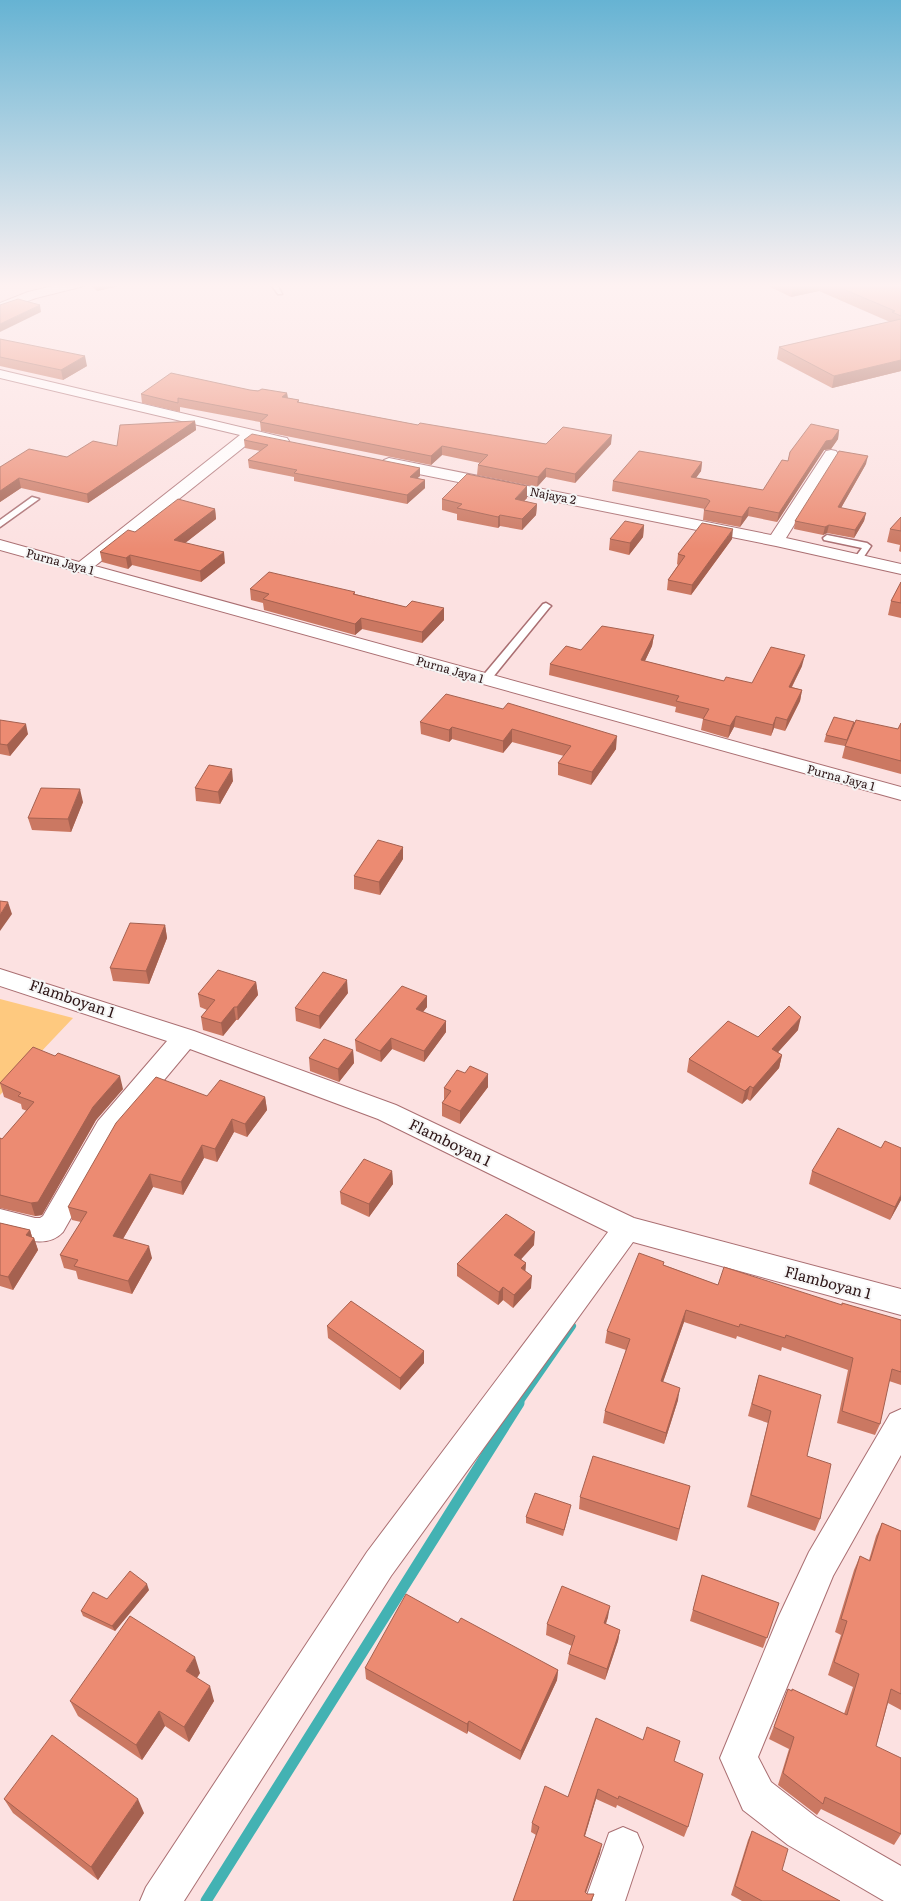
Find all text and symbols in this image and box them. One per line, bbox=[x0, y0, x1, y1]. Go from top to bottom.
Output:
street label: Najaya 2 bbox=[529, 482, 578, 508]
street label: Purna Jaya 1 bbox=[24, 543, 96, 579]
street label: Purna Jaya 1 bbox=[414, 651, 486, 687]
street label: Purna Jaya 1 bbox=[805, 759, 877, 795]
street label: Flamboyan 1 bbox=[27, 972, 118, 1023]
street label: Flamboyan 1 bbox=[406, 1112, 496, 1172]
street label: Flamboyan 1 bbox=[782, 1259, 874, 1304]

